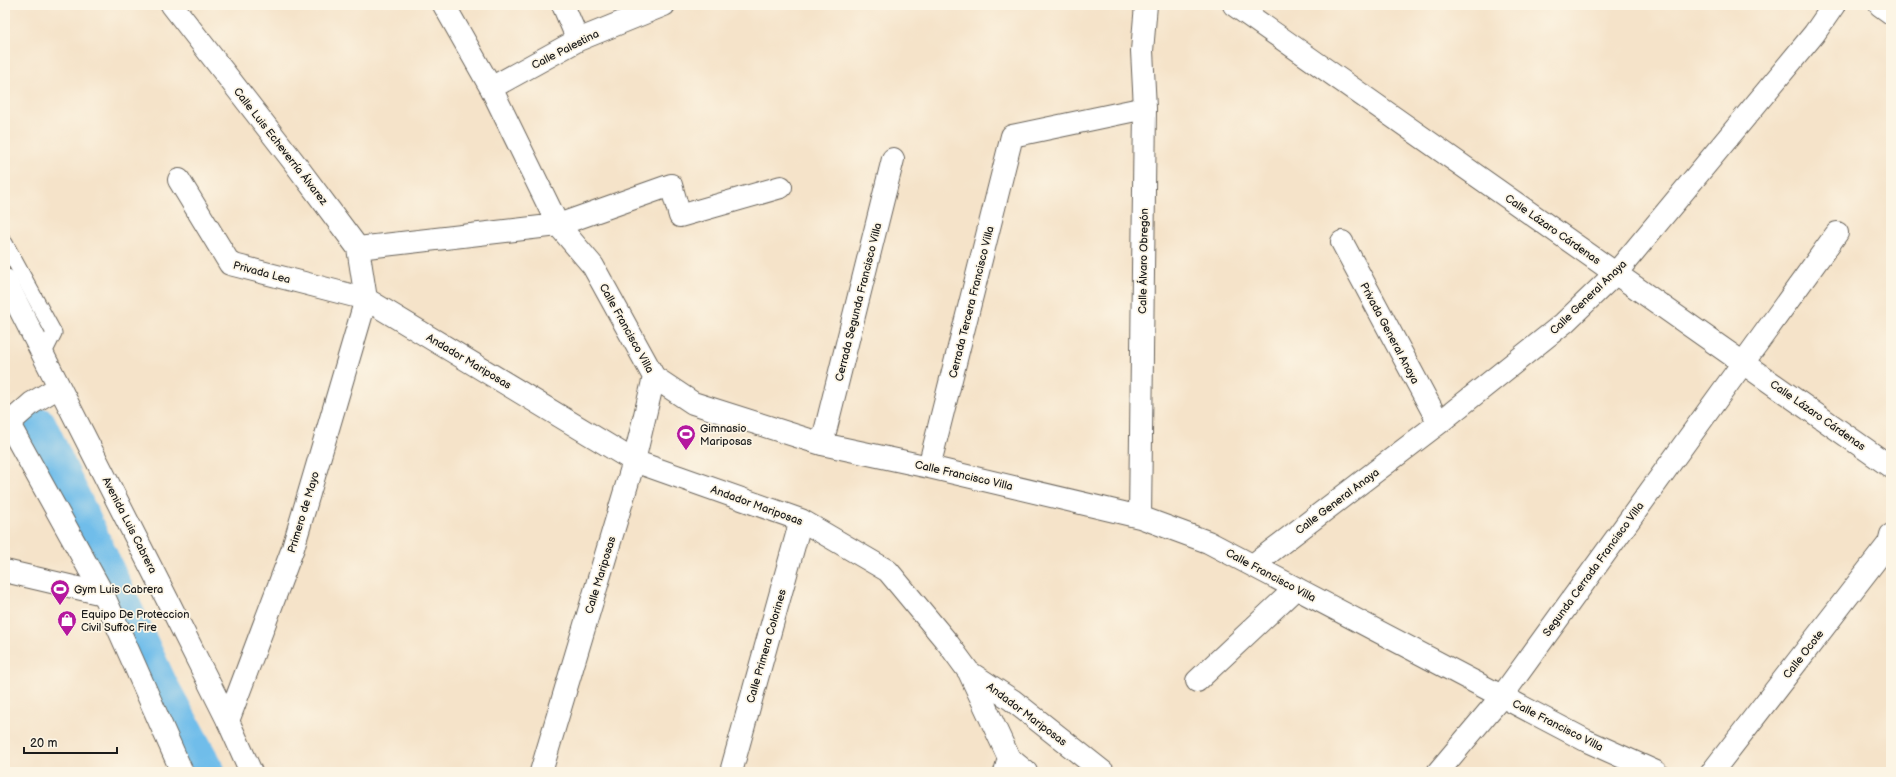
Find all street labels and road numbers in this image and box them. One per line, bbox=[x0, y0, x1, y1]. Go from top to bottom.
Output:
street label: Calle Palestina bbox=[529, 27, 601, 72]
street label: Calle Luis Echeverría Álvarez bbox=[231, 85, 332, 208]
street label: Calle Lázaro Cárdenas bbox=[1503, 192, 1603, 268]
street label: Calle Álvaro Obregón bbox=[1135, 208, 1151, 314]
street label: Cerrada Segunda Francisco Villa bbox=[832, 222, 884, 383]
street label: Cerrada Tercera Francisco Villa bbox=[946, 225, 997, 380]
street label: Calle General Anaya bbox=[1547, 257, 1629, 337]
street label: Privada Lea bbox=[232, 259, 292, 286]
street label: Privada General Anaya bbox=[1357, 280, 1422, 386]
street label: Calle Francisco Villa bbox=[597, 281, 657, 375]
street label: Andador Mariposas bbox=[424, 331, 514, 392]
street label: Calle Lázaro Cárdenas bbox=[1768, 378, 1868, 454]
street label: Calle Francisco Villa bbox=[914, 458, 1014, 493]
street label: Calle General Anaya bbox=[1293, 466, 1382, 537]
street label: Primero de Mayo bbox=[285, 470, 322, 554]
street label: Avenida Luis Cabrera bbox=[100, 475, 159, 576]
street label: Andador Mariposas bbox=[709, 483, 805, 528]
street label: Segunda Cerrada Francisco Villa bbox=[1540, 500, 1647, 639]
street label: Calle Mariposas bbox=[583, 534, 619, 615]
street label: Calle Francisco Villa bbox=[1223, 546, 1318, 605]
street label: Calle Primera Colorines bbox=[744, 587, 789, 705]
street label: Calle Ocote bbox=[1780, 627, 1827, 681]
street label: Andador Mariposas bbox=[984, 680, 1070, 749]
street label: Calle Francisco Villa bbox=[1510, 697, 1605, 754]

